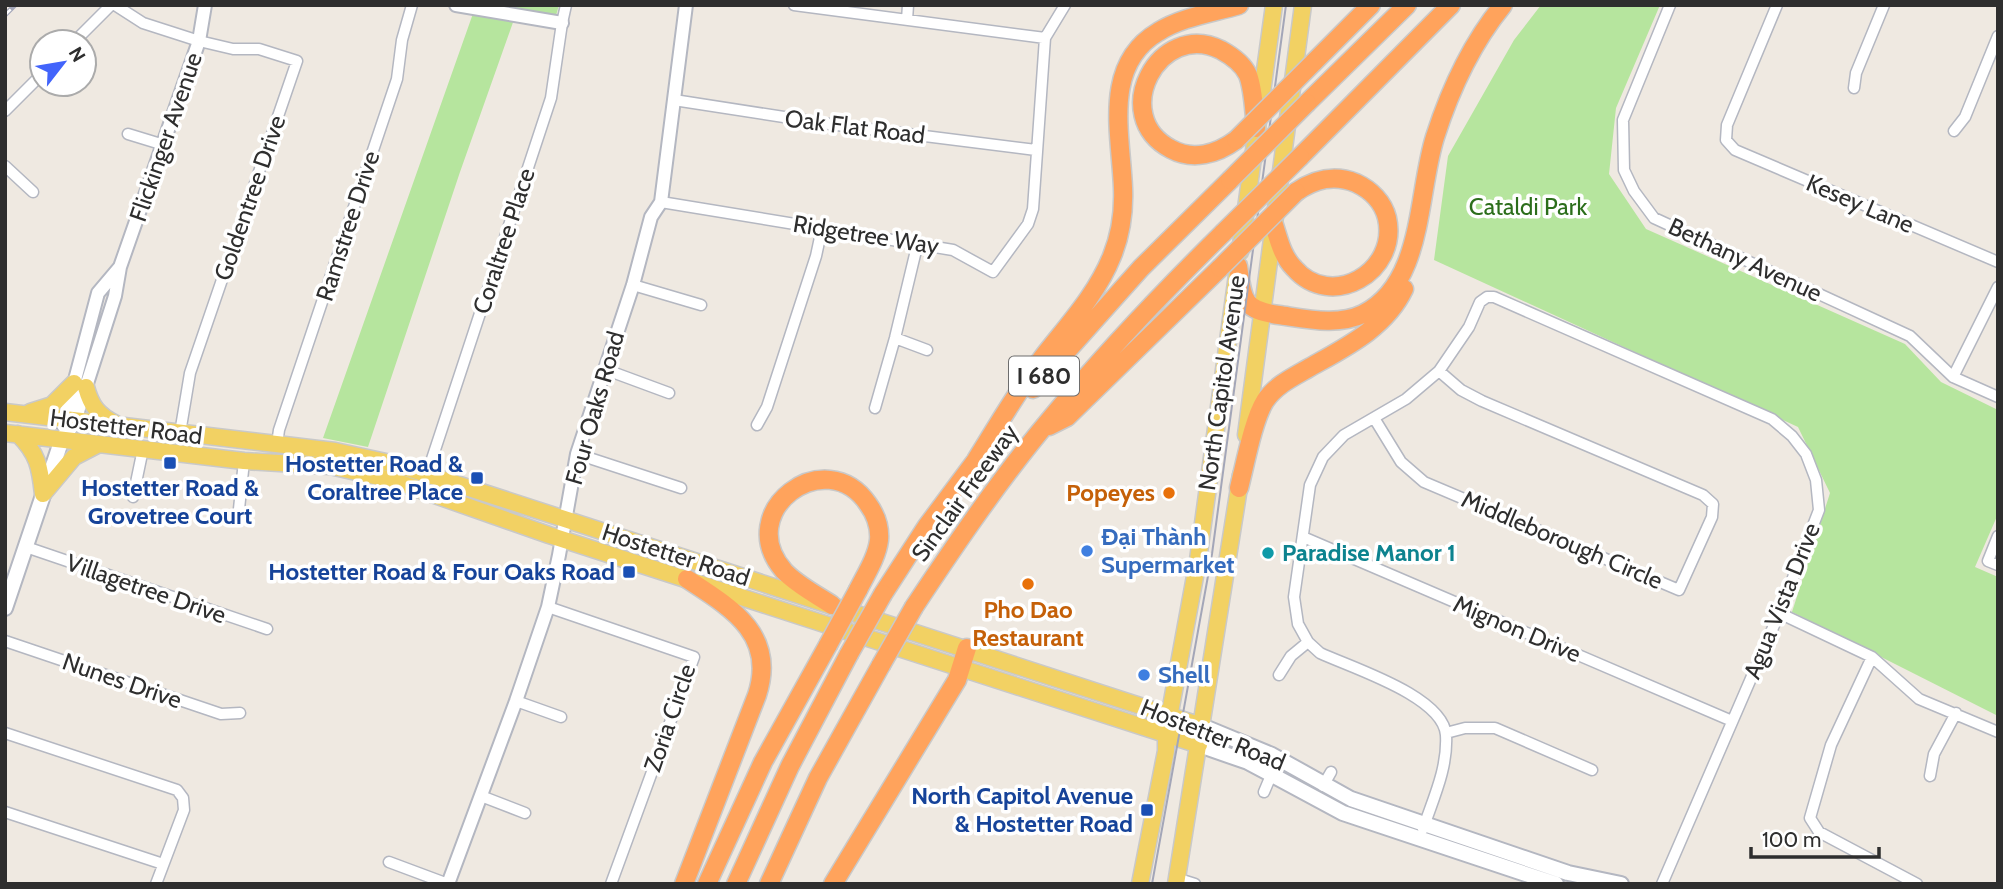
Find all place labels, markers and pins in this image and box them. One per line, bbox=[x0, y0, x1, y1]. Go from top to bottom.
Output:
place label: Hostetter Road & Coraltree Place bbox=[285, 449, 463, 506]
marker: Hostetter Road & Grovetree Court bbox=[162, 455, 178, 471]
marker: Hostetter Road & Coraltree Place bbox=[469, 470, 485, 486]
place label: Hostetter Road & Grovetree Court bbox=[81, 473, 259, 530]
place label: Popeyes bbox=[1066, 478, 1155, 507]
marker: Popeyes bbox=[1161, 485, 1177, 501]
place label: Đại Thành Supermarket bbox=[1101, 522, 1235, 579]
place label: Paradise Manor 1 bbox=[1282, 538, 1456, 567]
marker: Đại Thành Supermarket bbox=[1079, 543, 1095, 559]
marker: Paradise Manor 1 bbox=[1260, 545, 1276, 561]
place label: Hostetter Road & Four Oaks Road bbox=[268, 557, 615, 586]
marker: Hostetter Road & Four Oaks Road bbox=[621, 564, 637, 580]
marker: Pho Dao Restaurant bbox=[1020, 576, 1036, 592]
place label: Pho Dao Restaurant bbox=[972, 595, 1084, 652]
place label: Shell bbox=[1158, 660, 1210, 689]
marker: Shell bbox=[1136, 667, 1152, 683]
place label: North Capitol Avenue & Hostetter Road bbox=[911, 781, 1133, 838]
marker: North Capitol Avenue & Hostetter Road bbox=[1139, 802, 1155, 818]

